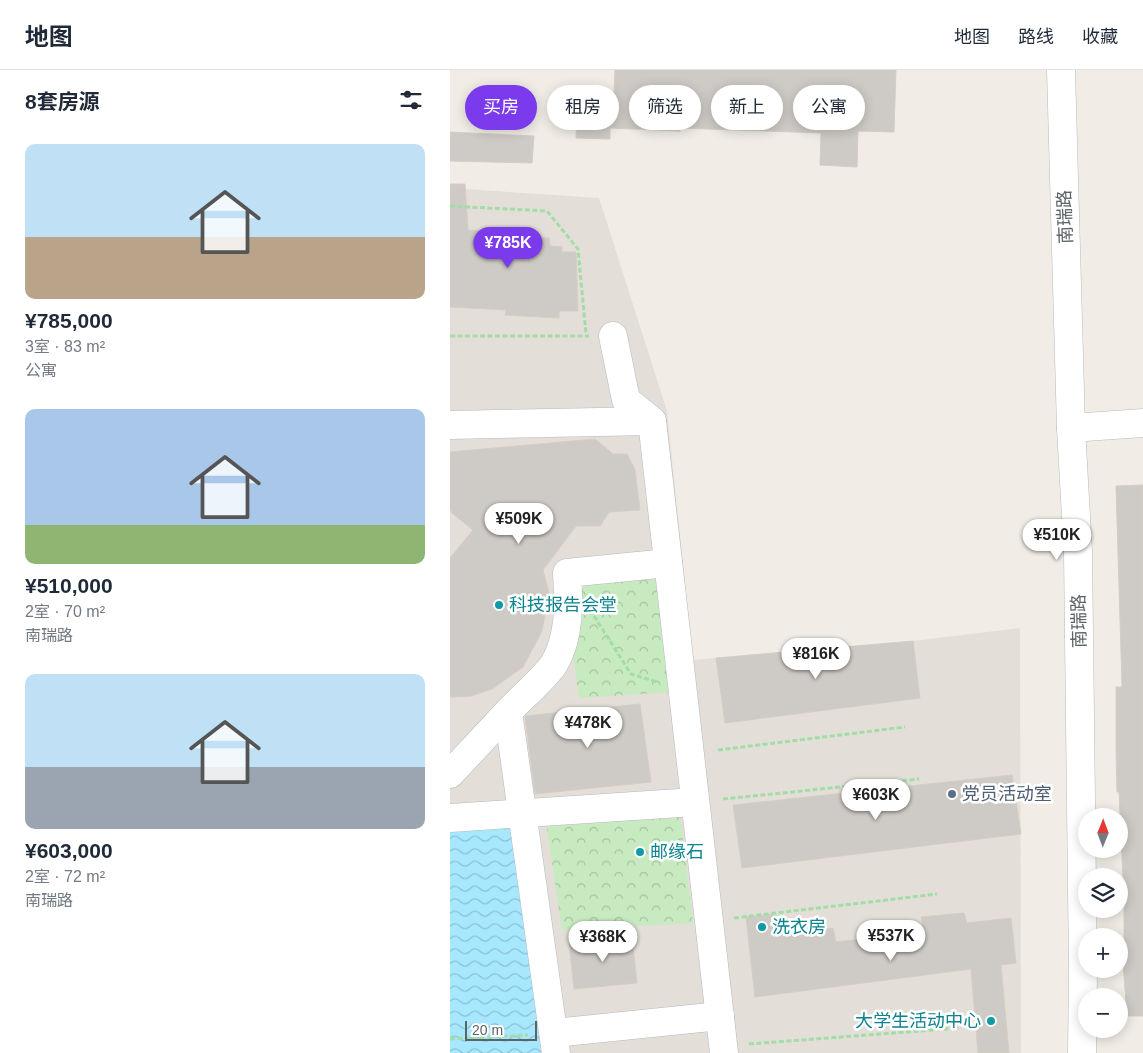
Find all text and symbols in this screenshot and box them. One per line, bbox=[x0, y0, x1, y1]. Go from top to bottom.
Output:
text: 地图 bbox=[25, 23, 73, 50]
text: 地图 bbox=[954, 27, 990, 47]
text: 路线 bbox=[1018, 27, 1054, 47]
text: 收藏 bbox=[1082, 27, 1118, 47]
chip: 买房 bbox=[465, 85, 537, 130]
chip: 租房 bbox=[547, 85, 619, 130]
chip: 筛选 bbox=[629, 85, 701, 130]
chip: 新上 bbox=[711, 85, 783, 130]
chip: 公寓 bbox=[793, 85, 865, 130]
icon: filters bbox=[397, 86, 425, 114]
text: 8套房源 bbox=[25, 90, 100, 113]
icon: home bbox=[180, 177, 270, 267]
street label: 南瑞路 bbox=[1054, 190, 1076, 244]
pin: ¥785K bbox=[473, 226, 543, 269]
text: ¥785K bbox=[484, 234, 532, 251]
text: ¥785,000 bbox=[25, 309, 113, 332]
text: 3室 · 83 m² bbox=[25, 338, 105, 355]
text: 公寓 bbox=[25, 362, 57, 379]
icon: home bbox=[180, 442, 270, 532]
pin: ¥509K bbox=[484, 502, 554, 545]
text: ¥509K bbox=[495, 510, 543, 527]
pin: ¥510K bbox=[1022, 518, 1092, 561]
text: ¥510K bbox=[1033, 526, 1081, 543]
text: ¥510,000 bbox=[25, 574, 113, 597]
street label: 南瑞路 bbox=[1069, 594, 1089, 648]
place label: 科技报告会堂 bbox=[509, 595, 617, 615]
marker: 科技报告会堂 bbox=[493, 599, 505, 611]
text: 2室 · 70 m² bbox=[25, 603, 105, 620]
text: 南瑞路 bbox=[25, 627, 73, 644]
pin: ¥816K bbox=[781, 638, 851, 680]
text: ¥816K bbox=[792, 645, 840, 662]
pin: ¥478K bbox=[553, 706, 623, 749]
icon: home bbox=[180, 707, 270, 797]
text: ¥478K bbox=[564, 714, 612, 731]
pin: ¥603K bbox=[841, 778, 911, 821]
place label: 党员活动室 bbox=[962, 784, 1052, 804]
text: ¥603K bbox=[852, 786, 900, 803]
marker: 党员活动室 bbox=[946, 788, 958, 800]
north arrow bbox=[1078, 808, 1128, 858]
map controls bbox=[1078, 808, 1128, 1038]
text: ¥603,000 bbox=[25, 839, 113, 862]
place label: 邮缘石 bbox=[650, 842, 704, 862]
marker: 邮缘石 bbox=[634, 846, 646, 858]
text: 2室 · 72 m² bbox=[25, 868, 105, 885]
button: layers bbox=[1078, 868, 1128, 918]
text: 南瑞路 bbox=[25, 892, 73, 909]
place label: 洗衣房 bbox=[772, 917, 826, 937]
pin: ¥368K bbox=[568, 920, 638, 963]
pin: ¥537K bbox=[856, 920, 926, 962]
marker: 洗衣房 bbox=[756, 921, 768, 933]
text: ¥537K bbox=[867, 927, 915, 944]
text: ¥368K bbox=[579, 928, 627, 945]
button: + bbox=[1078, 928, 1128, 978]
button: − bbox=[1078, 988, 1128, 1038]
place label: 大学生活动中心 bbox=[855, 1011, 981, 1031]
marker: 大学生活动中心 bbox=[985, 1015, 997, 1027]
scale bar bbox=[465, 1018, 538, 1041]
text: 20 m bbox=[472, 1022, 503, 1038]

